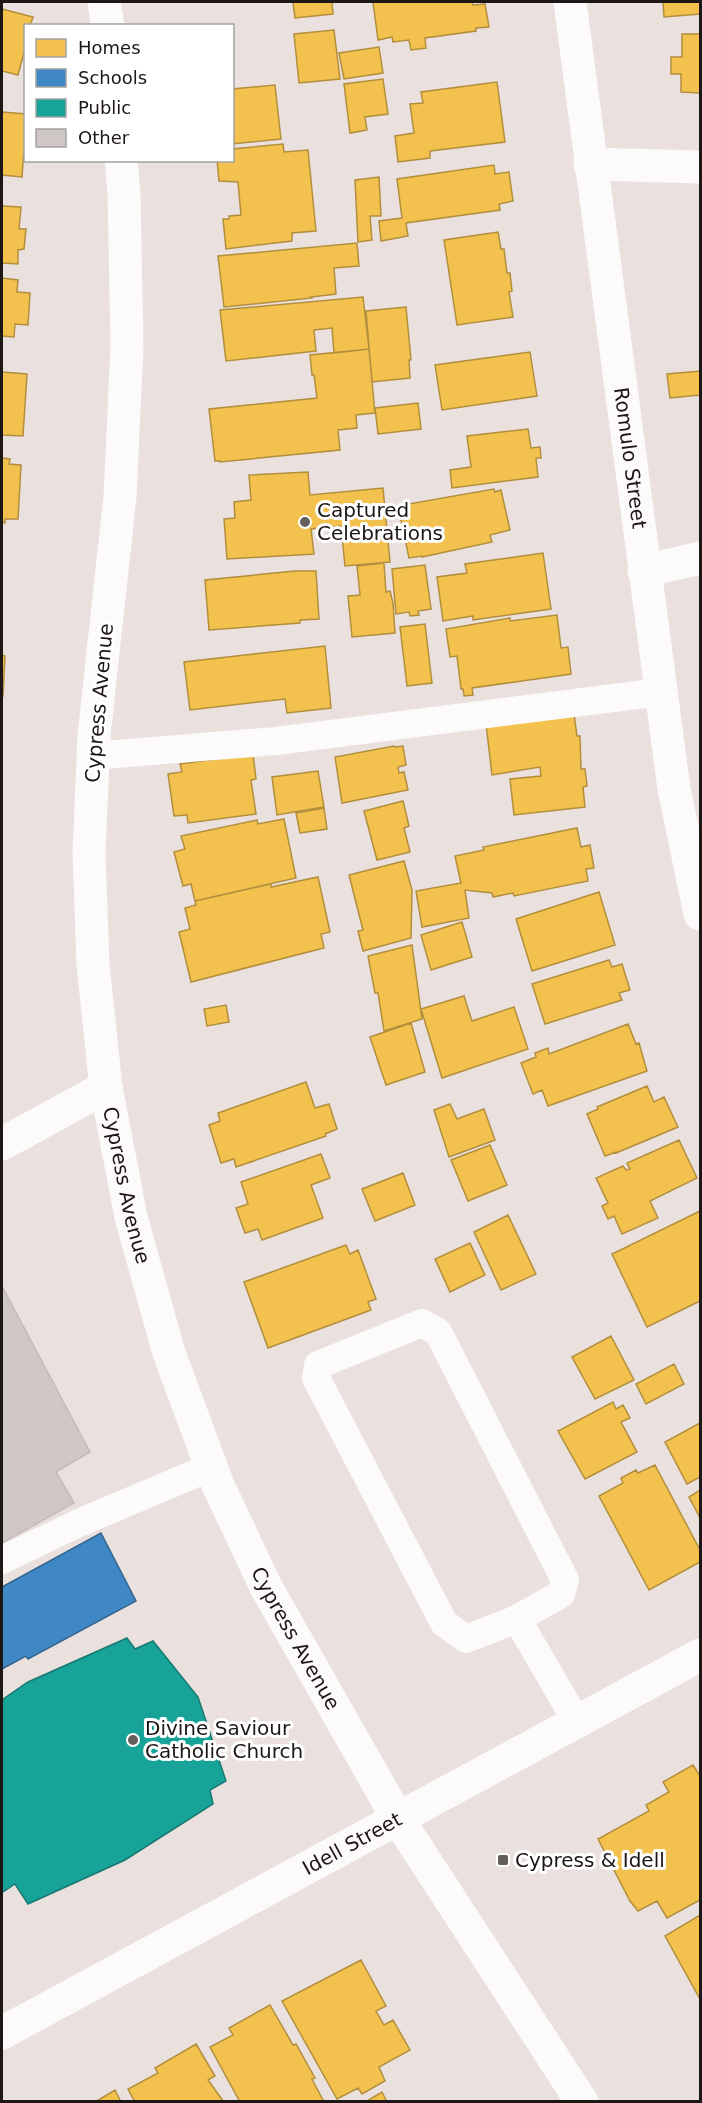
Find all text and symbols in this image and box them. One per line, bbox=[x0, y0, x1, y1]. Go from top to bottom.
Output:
legend bbox=[24, 24, 234, 162]
text: Homes bbox=[78, 37, 141, 58]
text: Schools bbox=[78, 67, 147, 88]
text: Public bbox=[78, 97, 131, 118]
text: Other bbox=[78, 127, 130, 148]
street label: Romulo Street bbox=[609, 386, 652, 530]
place label: Captured Celebrations bbox=[317, 498, 443, 545]
marker: Captured Celebrations bbox=[298, 515, 312, 529]
street label: Cypress Avenue bbox=[80, 622, 118, 784]
street label: Cypress Avenue bbox=[98, 1105, 156, 1267]
street label: Cypress Avenue bbox=[246, 1563, 345, 1714]
place label: Divine Saviour Catholic Church bbox=[145, 1716, 303, 1763]
marker: Divine Saviour Catholic Church bbox=[126, 1733, 140, 1747]
street label: Idell Street bbox=[298, 1807, 406, 1880]
place label: Cypress & Idell bbox=[515, 1848, 665, 1872]
marker: Cypress & Idell bbox=[496, 1853, 510, 1867]

